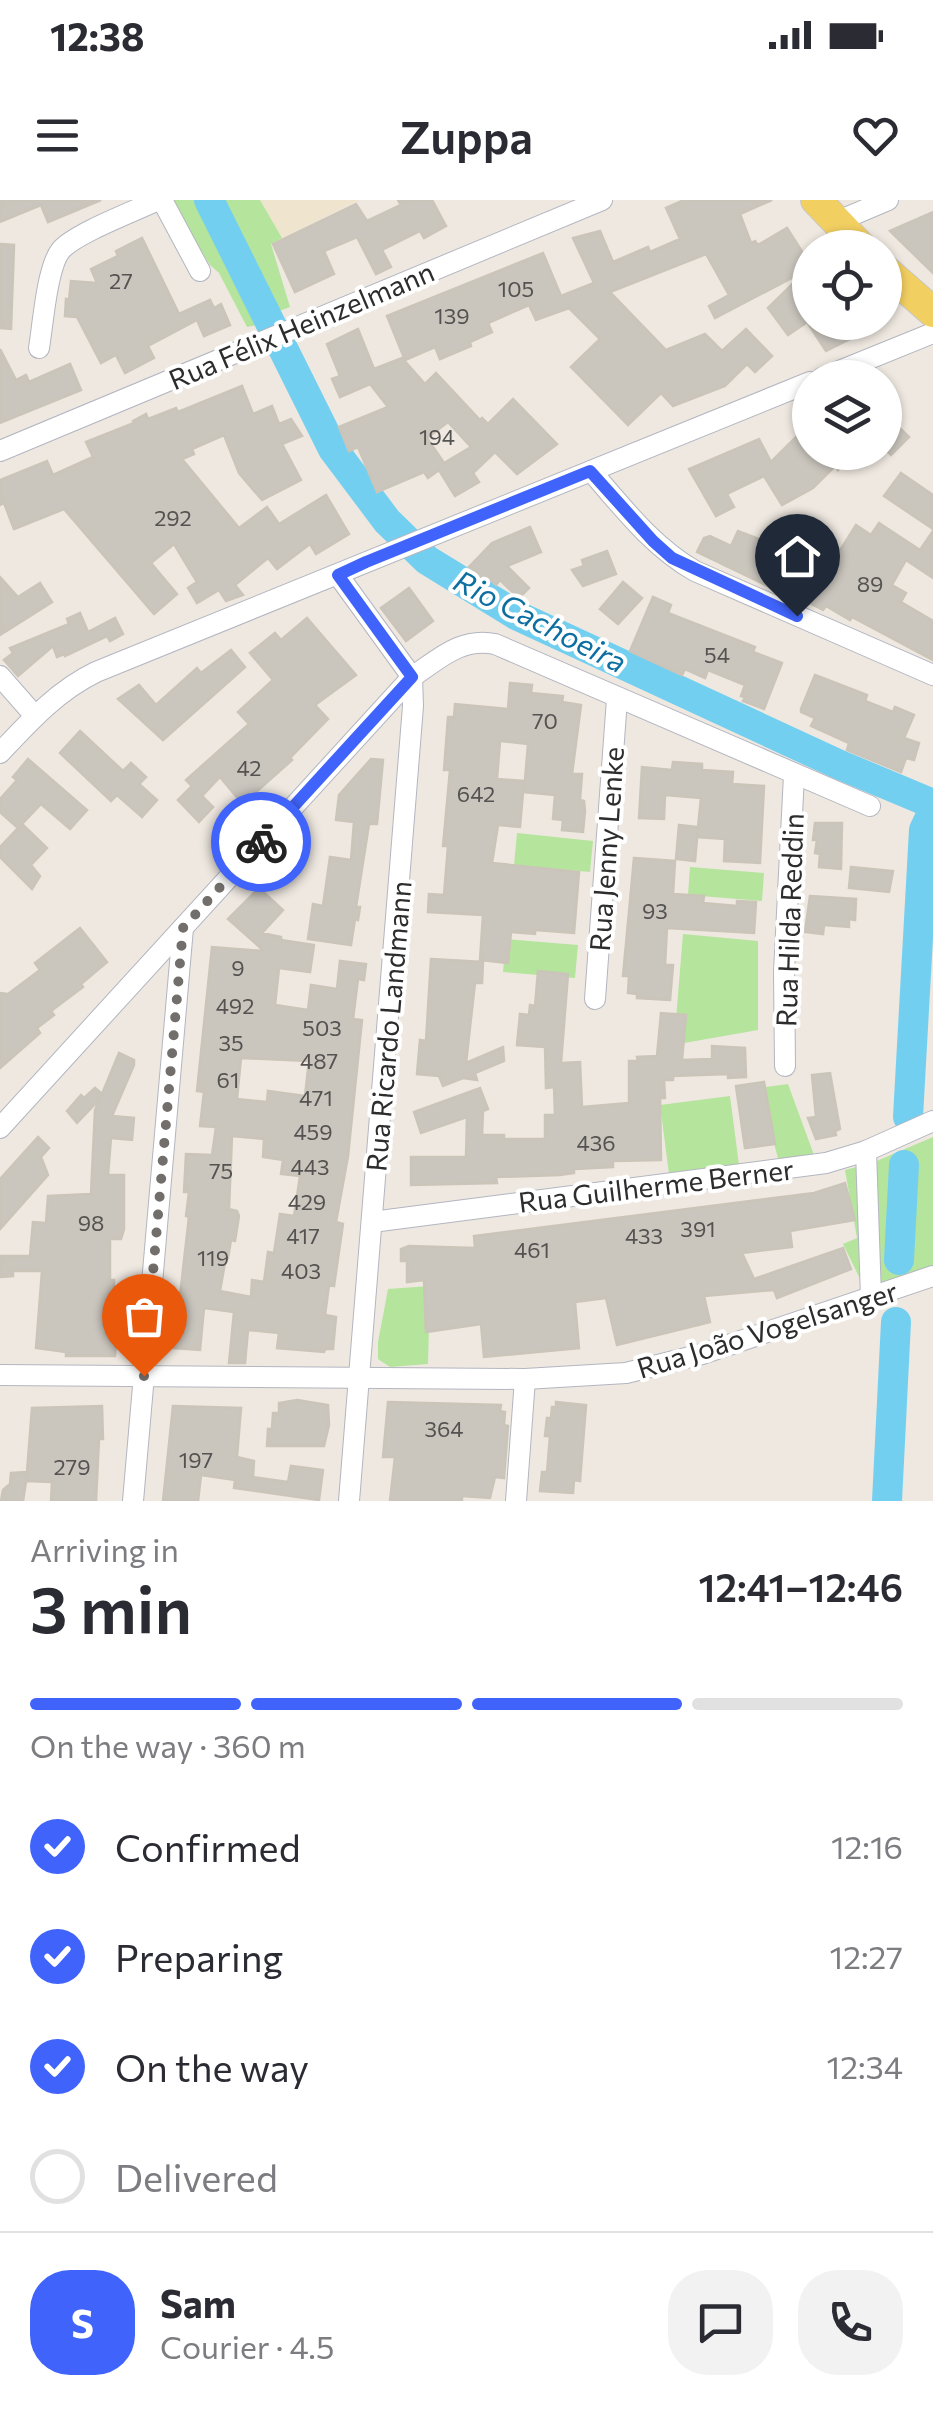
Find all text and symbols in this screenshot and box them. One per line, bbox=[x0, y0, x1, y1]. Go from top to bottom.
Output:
text: 12:38 bbox=[50, 12, 145, 59]
icon: menu bbox=[30, 108, 85, 163]
text: Zuppa bbox=[400, 108, 533, 163]
icon: heart bbox=[848, 108, 903, 163]
map controls bbox=[792, 230, 902, 470]
button: locate bbox=[792, 230, 902, 340]
street label: Rua Félix Heinzelmann bbox=[163, 254, 439, 396]
house number: 27 bbox=[109, 267, 133, 294]
house number: 105 bbox=[498, 275, 534, 302]
house number: 139 bbox=[434, 302, 470, 329]
button: layers bbox=[792, 360, 902, 470]
house number: 194 bbox=[419, 423, 455, 450]
house number: 292 bbox=[154, 504, 192, 531]
pin bbox=[755, 514, 840, 617]
icon: home bbox=[770, 529, 825, 584]
water label: Rio Cachoeira bbox=[449, 561, 633, 679]
house number: 89 bbox=[857, 570, 883, 597]
house number: 54 bbox=[704, 641, 730, 668]
house number: 70 bbox=[532, 707, 558, 734]
street label: Rua Jenny Lenke bbox=[582, 746, 630, 952]
house number: 42 bbox=[236, 754, 262, 781]
house number: 642 bbox=[457, 780, 495, 807]
courier bbox=[211, 792, 311, 892]
street label: Rua Hilda Reddin bbox=[768, 813, 810, 1027]
icon: bike bbox=[234, 815, 289, 870]
street label: Rua Ricardo Landmann bbox=[358, 879, 418, 1173]
house number: 93 bbox=[642, 897, 668, 924]
house number: 9 bbox=[231, 954, 245, 981]
house number: 492 bbox=[216, 992, 254, 1019]
house number: 503 bbox=[302, 1014, 342, 1041]
house number: 35 bbox=[218, 1029, 244, 1056]
house number: 487 bbox=[300, 1047, 338, 1074]
house number: 61 bbox=[217, 1066, 239, 1093]
house number: 471 bbox=[299, 1084, 333, 1111]
house number: 459 bbox=[293, 1118, 333, 1145]
house number: 436 bbox=[576, 1129, 616, 1156]
street label: Rua Guilherme Berner bbox=[516, 1151, 796, 1219]
house number: 443 bbox=[291, 1153, 329, 1180]
house number: 75 bbox=[209, 1157, 233, 1184]
house number: 429 bbox=[288, 1188, 326, 1215]
house number: 98 bbox=[78, 1209, 104, 1236]
house number: 391 bbox=[680, 1215, 716, 1242]
house number: 417 bbox=[286, 1222, 320, 1249]
house number: 433 bbox=[625, 1222, 663, 1249]
house number: 461 bbox=[514, 1236, 550, 1263]
house number: 119 bbox=[197, 1244, 229, 1271]
house number: 403 bbox=[281, 1257, 321, 1284]
street label: Rua João Vogelsanger bbox=[633, 1273, 901, 1385]
pin bbox=[102, 1274, 187, 1377]
icon: bag bbox=[117, 1289, 172, 1344]
house number: 364 bbox=[424, 1415, 464, 1442]
house number: 197 bbox=[179, 1446, 213, 1473]
house number: 279 bbox=[53, 1453, 91, 1480]
text: Arriving in bbox=[30, 1529, 179, 1569]
text: 12:41–12:46 bbox=[699, 1563, 903, 1610]
text: 3 min bbox=[30, 1567, 192, 1646]
text: On the way · 360 m bbox=[30, 1725, 306, 1765]
icon: check bbox=[30, 1819, 85, 1874]
text: Confirmed bbox=[115, 1823, 301, 1870]
text: 12:16 bbox=[831, 1826, 903, 1866]
icon: check bbox=[30, 1929, 85, 1984]
text: Preparing bbox=[115, 1933, 283, 1980]
text: 12:27 bbox=[829, 1936, 903, 1976]
icon: check bbox=[30, 2039, 85, 2094]
text: On the way bbox=[115, 2043, 309, 2090]
text: 12:34 bbox=[827, 2046, 903, 2086]
text: Delivered bbox=[115, 2153, 278, 2200]
button: chat bbox=[668, 2270, 773, 2375]
button: phone bbox=[798, 2270, 903, 2375]
text: Sam bbox=[160, 2279, 236, 2326]
text: S bbox=[71, 2299, 94, 2346]
text: Courier · 4.5 bbox=[160, 2326, 334, 2366]

